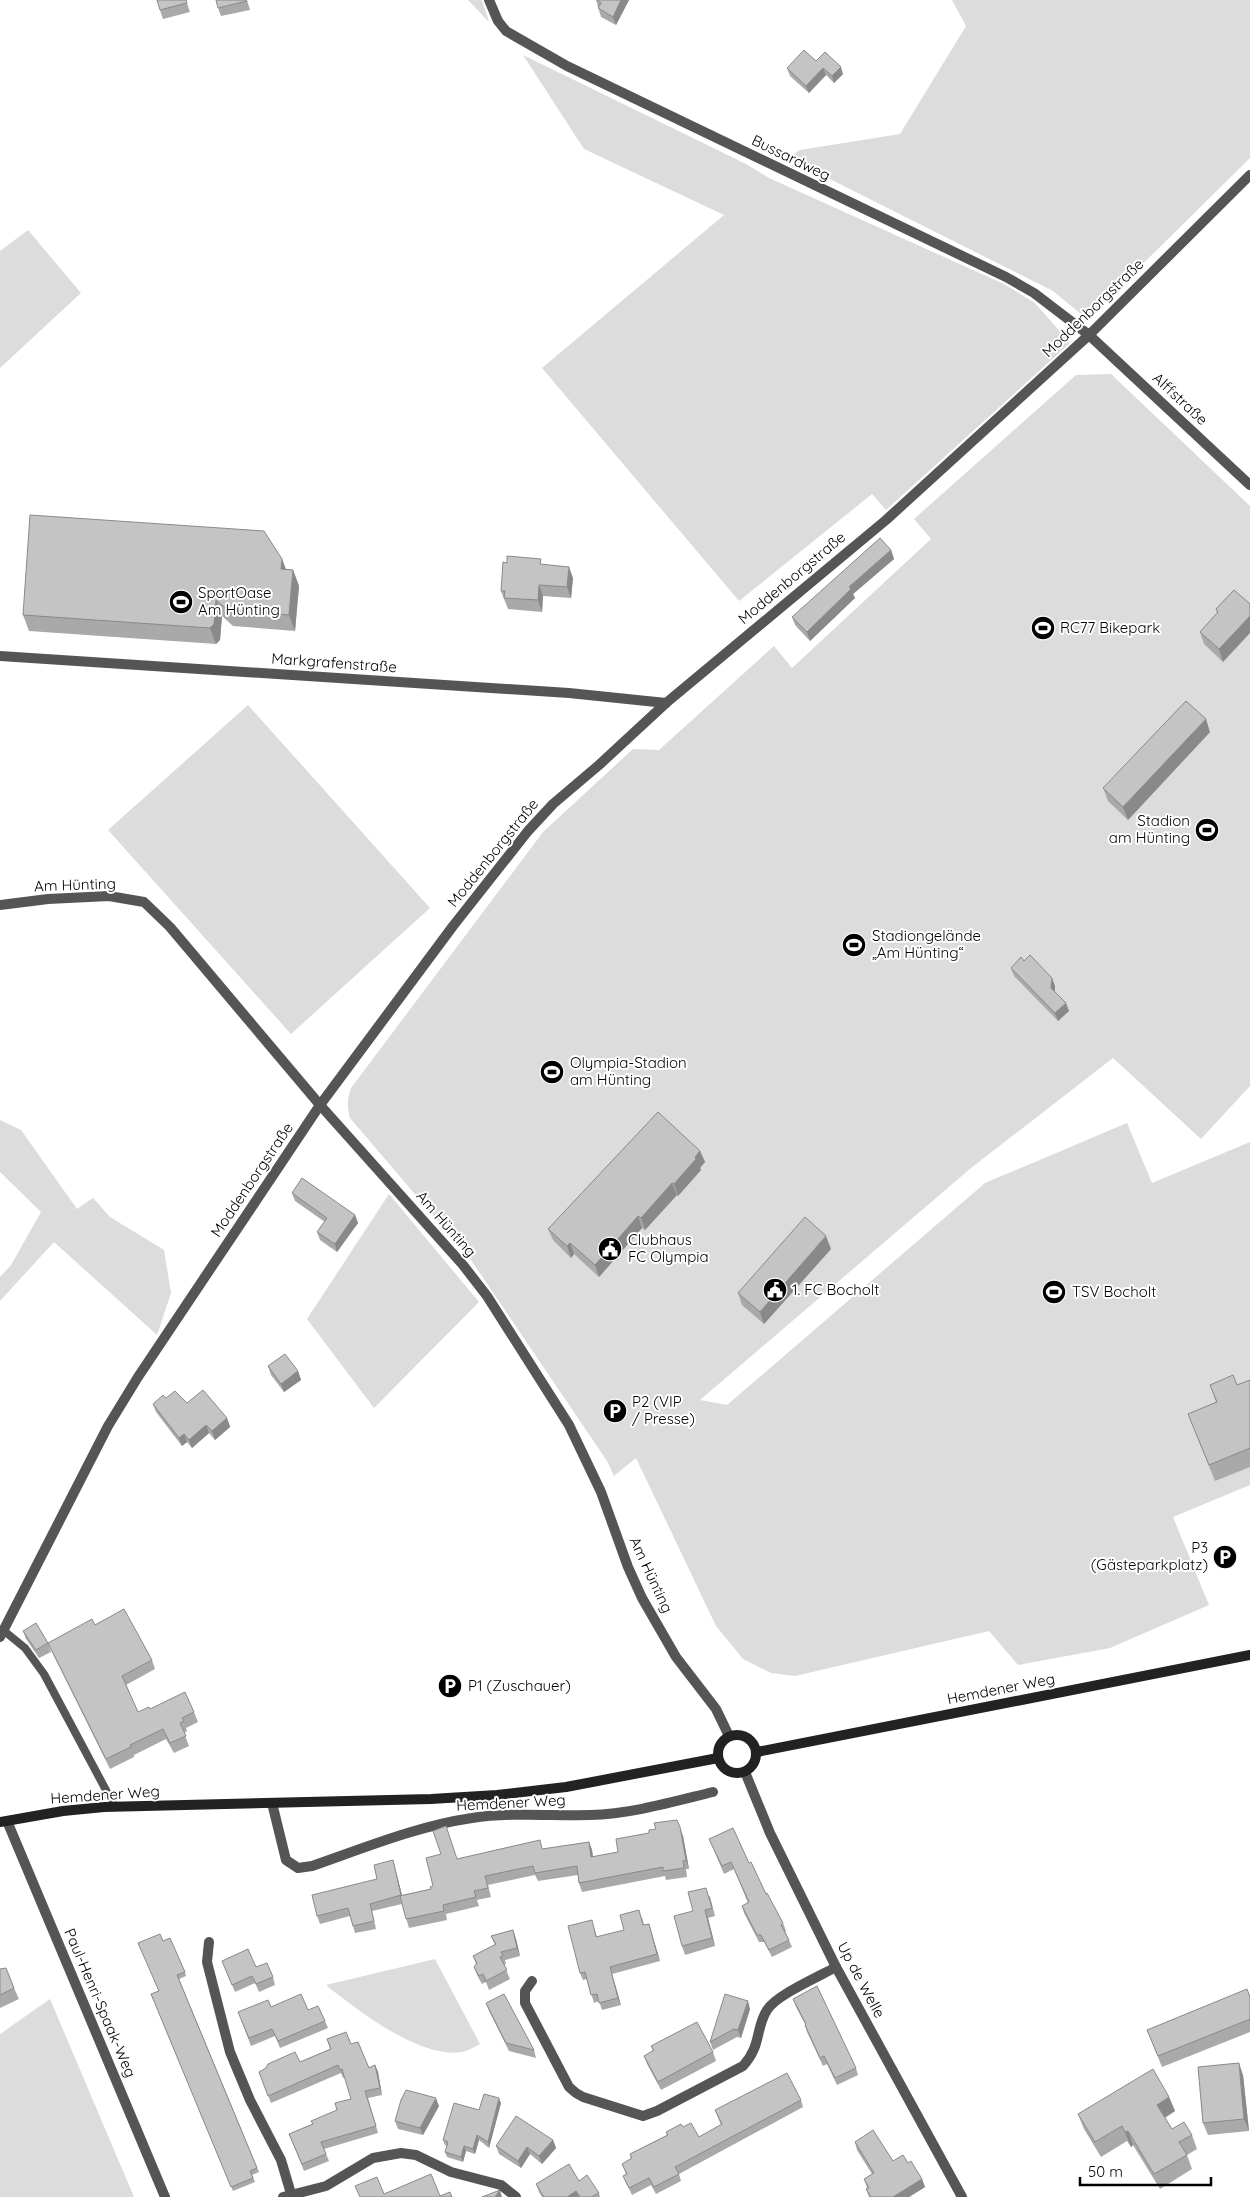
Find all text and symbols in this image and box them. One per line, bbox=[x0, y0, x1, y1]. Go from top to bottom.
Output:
street label: Bussardweg bbox=[749, 130, 834, 185]
street label: Moddenborgstraße bbox=[1038, 254, 1147, 361]
street label: Alffstraße bbox=[1149, 368, 1212, 429]
street label: Moddenborgstraße bbox=[734, 527, 849, 628]
place label: SportOase Am Hünting bbox=[198, 583, 280, 619]
sports icon: SportOase Am Hünting bbox=[168, 589, 194, 615]
sports icon: RC77 Bikepark bbox=[1030, 615, 1056, 641]
place label: RC77 Bikepark bbox=[1060, 618, 1160, 637]
street label: Markgrafenstraße bbox=[271, 649, 397, 676]
street label: Moddenborgstraße bbox=[443, 795, 542, 911]
place label: Stadion am Hünting bbox=[1109, 811, 1190, 847]
sports icon: Stadion am Hünting bbox=[1194, 817, 1220, 843]
street label: Am Hünting bbox=[34, 874, 116, 895]
place label: Stadiongelände „Am Hünting“ bbox=[872, 926, 981, 962]
sports icon: Stadiongelände „Am Hünting“ bbox=[841, 932, 867, 958]
place label: Olympia-Stadion am Hünting bbox=[570, 1053, 687, 1089]
sports icon: Olympia-Stadion am Hünting bbox=[539, 1059, 565, 1085]
street label: Moddenborgstraße bbox=[206, 1119, 297, 1241]
street label: Am Hünting bbox=[412, 1187, 480, 1261]
place label: Clubhaus FC Olympia bbox=[628, 1230, 709, 1266]
public building icon: Clubhaus FC Olympia bbox=[597, 1236, 623, 1262]
public building icon: 1. FC Bocholt bbox=[762, 1277, 788, 1303]
sports icon: TSV Bocholt bbox=[1041, 1279, 1067, 1305]
place label: 1. FC Bocholt bbox=[792, 1280, 879, 1299]
place label: TSV Bocholt bbox=[1072, 1282, 1156, 1301]
place label: P2 (VIP / Presse) bbox=[632, 1392, 695, 1428]
parking icon: P2 (VIP / Presse) bbox=[602, 1398, 628, 1424]
street label: Am Hünting bbox=[626, 1534, 677, 1616]
place label: P3 (Gästeparkplatz) bbox=[1091, 1538, 1208, 1574]
parking icon: P3 (Gästeparkplatz) bbox=[1212, 1544, 1238, 1570]
street label: Hemdener Weg bbox=[945, 1669, 1056, 1708]
parking icon: P1 (Zuschauer) bbox=[437, 1673, 463, 1699]
place label: P1 (Zuschauer) bbox=[468, 1676, 571, 1695]
street label: Hemdener Weg bbox=[50, 1781, 160, 1808]
street label: Hemdener Weg bbox=[456, 1790, 566, 1815]
street label: Paul-Henri-Spaak-Weg bbox=[60, 1925, 140, 2080]
street label: Up de Welle bbox=[833, 1938, 889, 2021]
scale bar bbox=[1080, 2154, 1211, 2186]
text: 50 m bbox=[1088, 2162, 1123, 2181]

